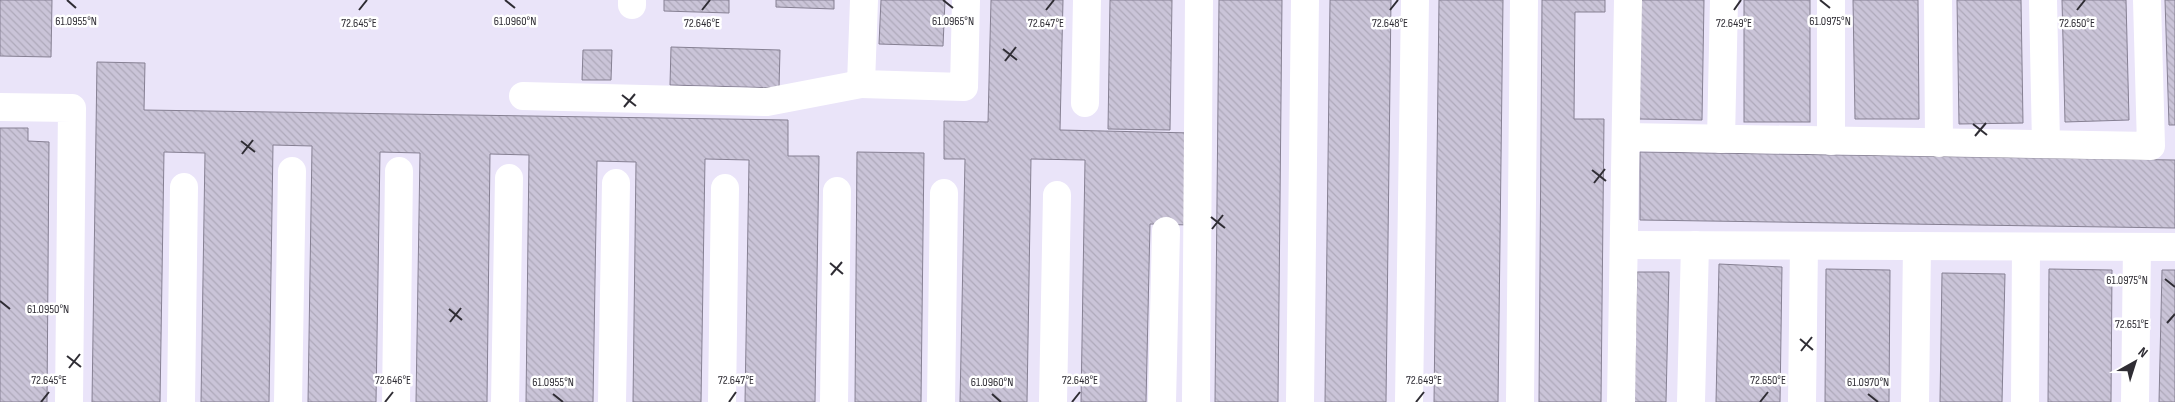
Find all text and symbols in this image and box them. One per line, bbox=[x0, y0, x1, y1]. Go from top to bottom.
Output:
text: 61.0955°N bbox=[55, 14, 97, 29]
text: 61.0960°N bbox=[494, 14, 536, 29]
text: 61.0965°N bbox=[932, 14, 974, 29]
text: 61.0975°N bbox=[1809, 14, 1851, 29]
text: 72.645°E bbox=[341, 16, 377, 31]
text: 72.646°E bbox=[684, 16, 720, 31]
text: 72.647°E bbox=[1028, 16, 1064, 31]
text: 72.648°E bbox=[1372, 16, 1408, 31]
text: 72.649°E bbox=[1716, 16, 1752, 31]
text: 72.650°E bbox=[2059, 16, 2095, 31]
text: 61.0975°N bbox=[2106, 273, 2148, 288]
text: 61.0950°N bbox=[27, 302, 69, 317]
text: 72.651°E bbox=[2115, 317, 2149, 332]
north arrow bbox=[2110, 337, 2160, 387]
text: N bbox=[2135, 343, 2151, 361]
text: 72.645°E bbox=[31, 373, 67, 388]
text: 72.646°E bbox=[375, 373, 411, 388]
text: 72.647°E bbox=[718, 373, 754, 388]
text: 72.648°E bbox=[1062, 373, 1098, 388]
text: 72.649°E bbox=[1406, 373, 1442, 388]
text: 72.650°E bbox=[1750, 373, 1786, 388]
text: 61.0955°N bbox=[532, 375, 574, 390]
text: 61.0960°N bbox=[971, 375, 1013, 390]
text: 61.0970°N bbox=[1847, 375, 1889, 390]

